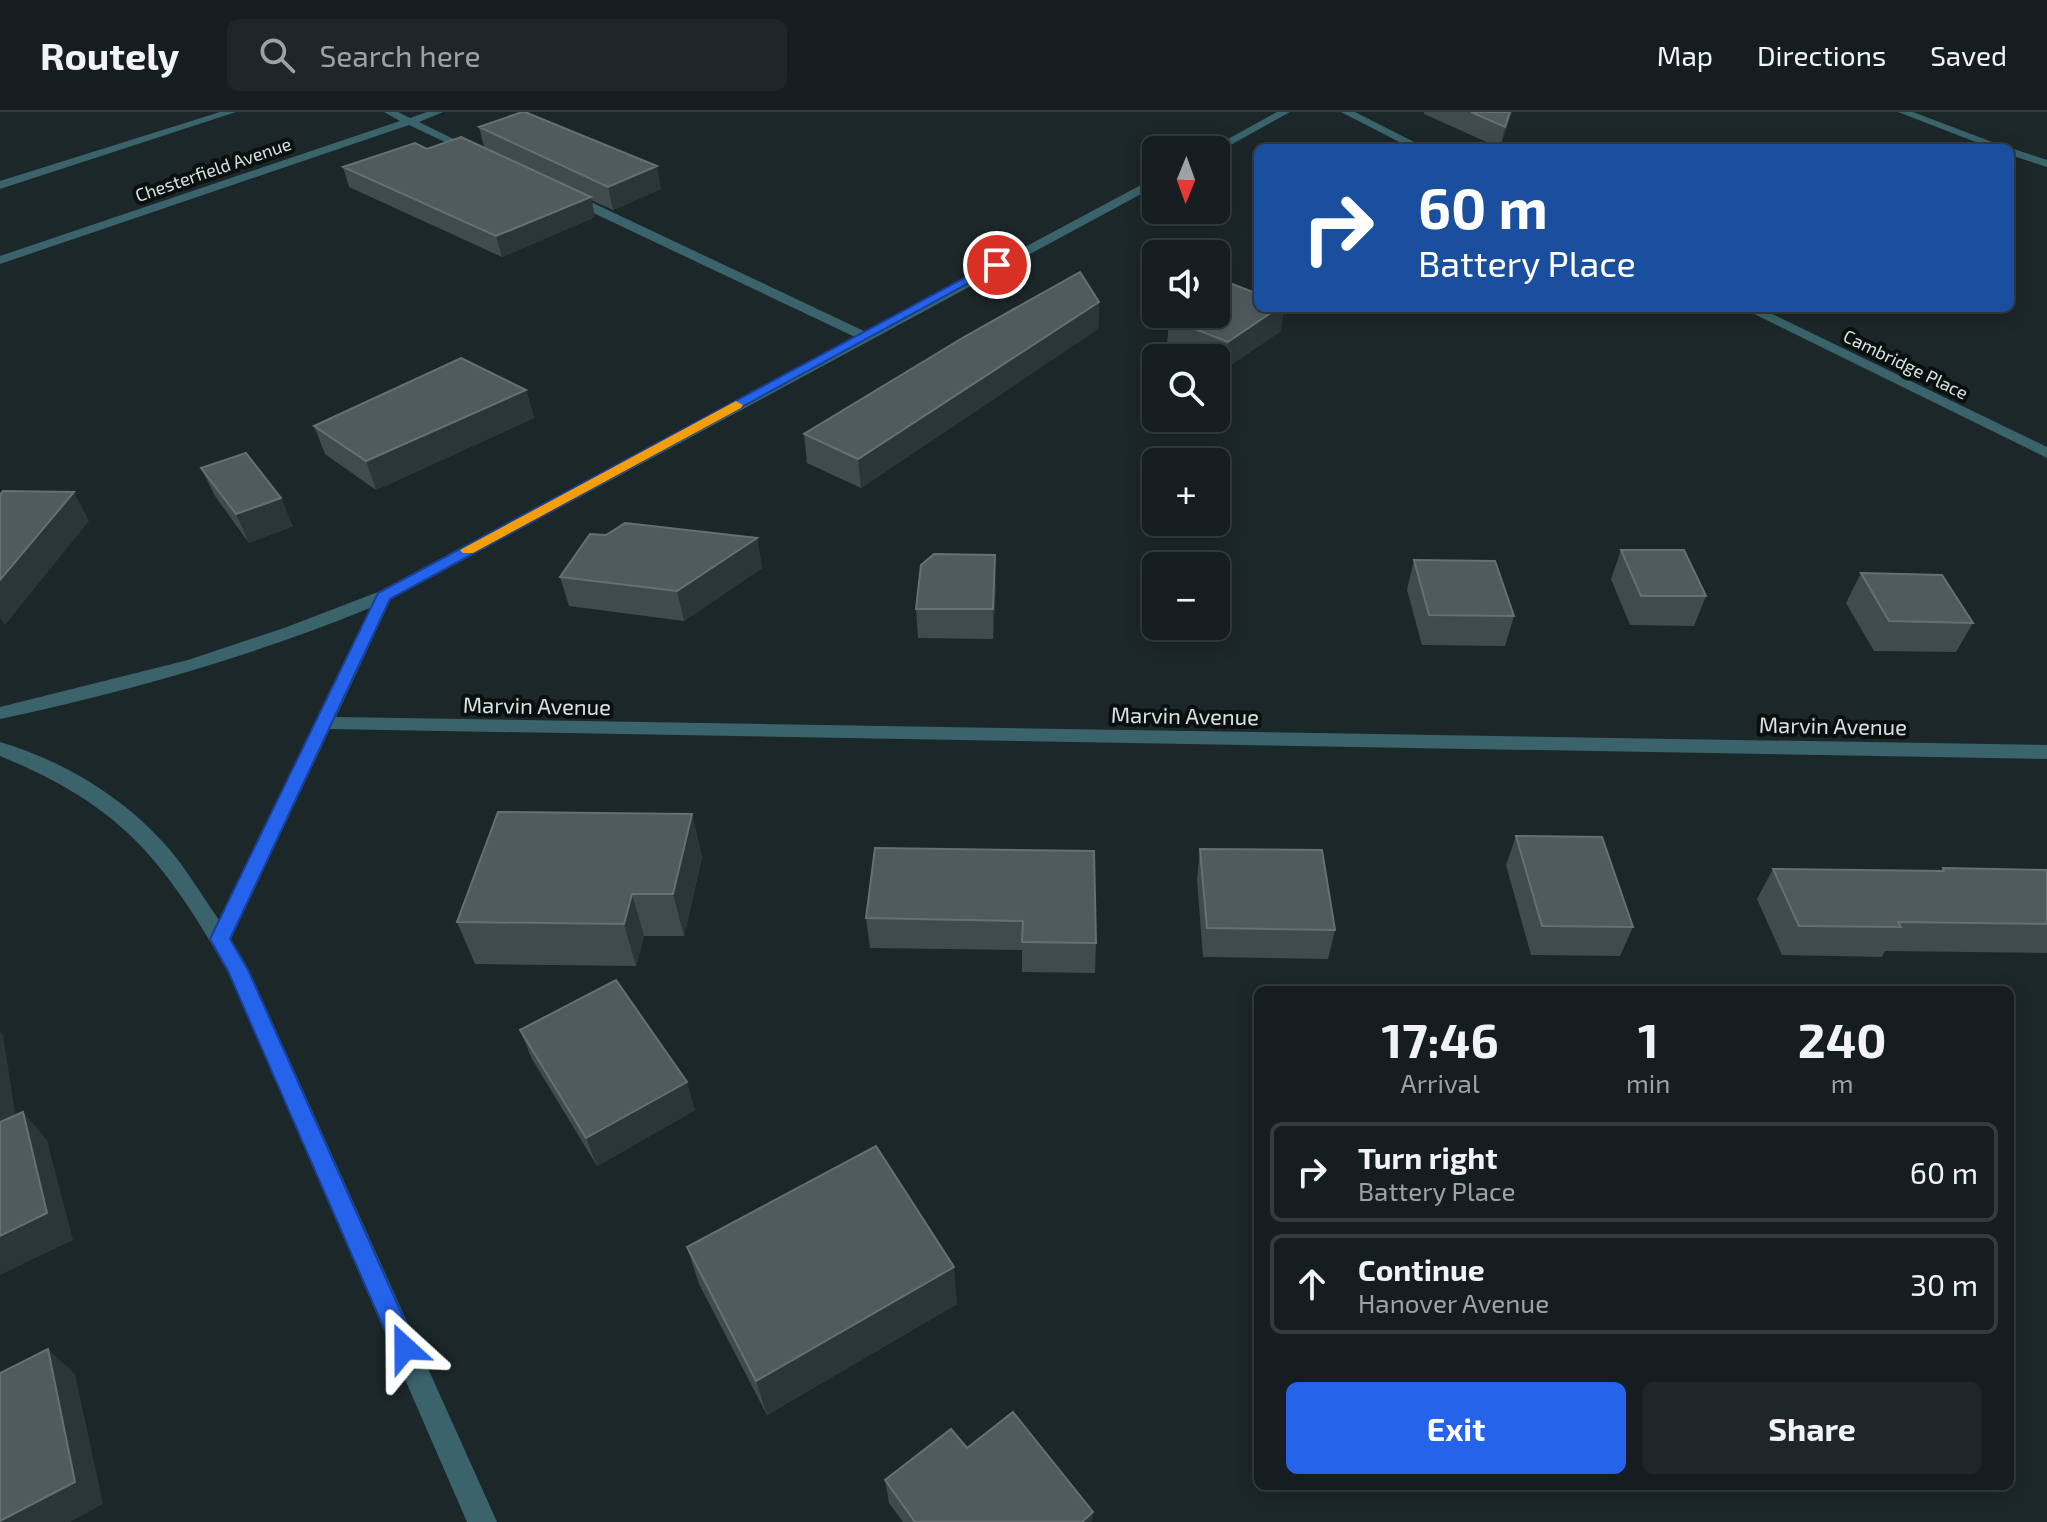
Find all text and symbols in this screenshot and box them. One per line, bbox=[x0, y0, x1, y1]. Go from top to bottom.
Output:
search box bbox=[227, 19, 787, 91]
text: Routely bbox=[40, 32, 179, 78]
icon: search bbox=[255, 33, 299, 77]
text: Search here bbox=[319, 37, 481, 73]
text: Map bbox=[1657, 38, 1713, 72]
text: Directions bbox=[1757, 38, 1886, 72]
text: Saved bbox=[1930, 38, 2007, 72]
street label: Chesterfield Avenue bbox=[132, 132, 294, 206]
north arrow bbox=[1142, 136, 1230, 224]
map controls bbox=[1142, 136, 1230, 640]
text: 60 m bbox=[1418, 173, 1548, 240]
icon: right bbox=[1286, 176, 1390, 280]
pin bbox=[963, 231, 1031, 299]
button: sound bbox=[1142, 240, 1230, 328]
text: Battery Place bbox=[1418, 241, 1636, 284]
icon: arrive bbox=[975, 243, 1019, 287]
street label: Cambridge Place bbox=[1840, 324, 1972, 404]
button: search bbox=[1142, 344, 1230, 432]
button: + bbox=[1142, 448, 1230, 536]
button: − bbox=[1142, 552, 1230, 640]
street label: Marvin Avenue bbox=[463, 691, 611, 719]
street label: Marvin Avenue bbox=[1111, 701, 1259, 729]
street label: Marvin Avenue bbox=[1759, 711, 1907, 739]
text: 17:46 bbox=[1381, 1010, 1499, 1068]
text: 1 bbox=[1638, 1010, 1659, 1068]
text: 240 bbox=[1798, 1010, 1887, 1068]
text: Arrival bbox=[1400, 1067, 1480, 1098]
text: min bbox=[1626, 1067, 1670, 1098]
text: m bbox=[1831, 1067, 1854, 1098]
text: Turn right bbox=[1358, 1139, 1498, 1175]
icon: right bbox=[1290, 1150, 1334, 1194]
text: 60 m bbox=[1910, 1154, 1978, 1190]
text: Battery Place bbox=[1358, 1175, 1515, 1206]
text: Continue bbox=[1358, 1251, 1485, 1287]
icon: ahead bbox=[1290, 1262, 1334, 1306]
text: 30 m bbox=[1910, 1266, 1978, 1302]
text: Hanover Avenue bbox=[1358, 1287, 1549, 1318]
position arrow bbox=[363, 1306, 447, 1390]
button: Exit bbox=[1286, 1382, 1626, 1474]
button: Share bbox=[1642, 1382, 1982, 1474]

